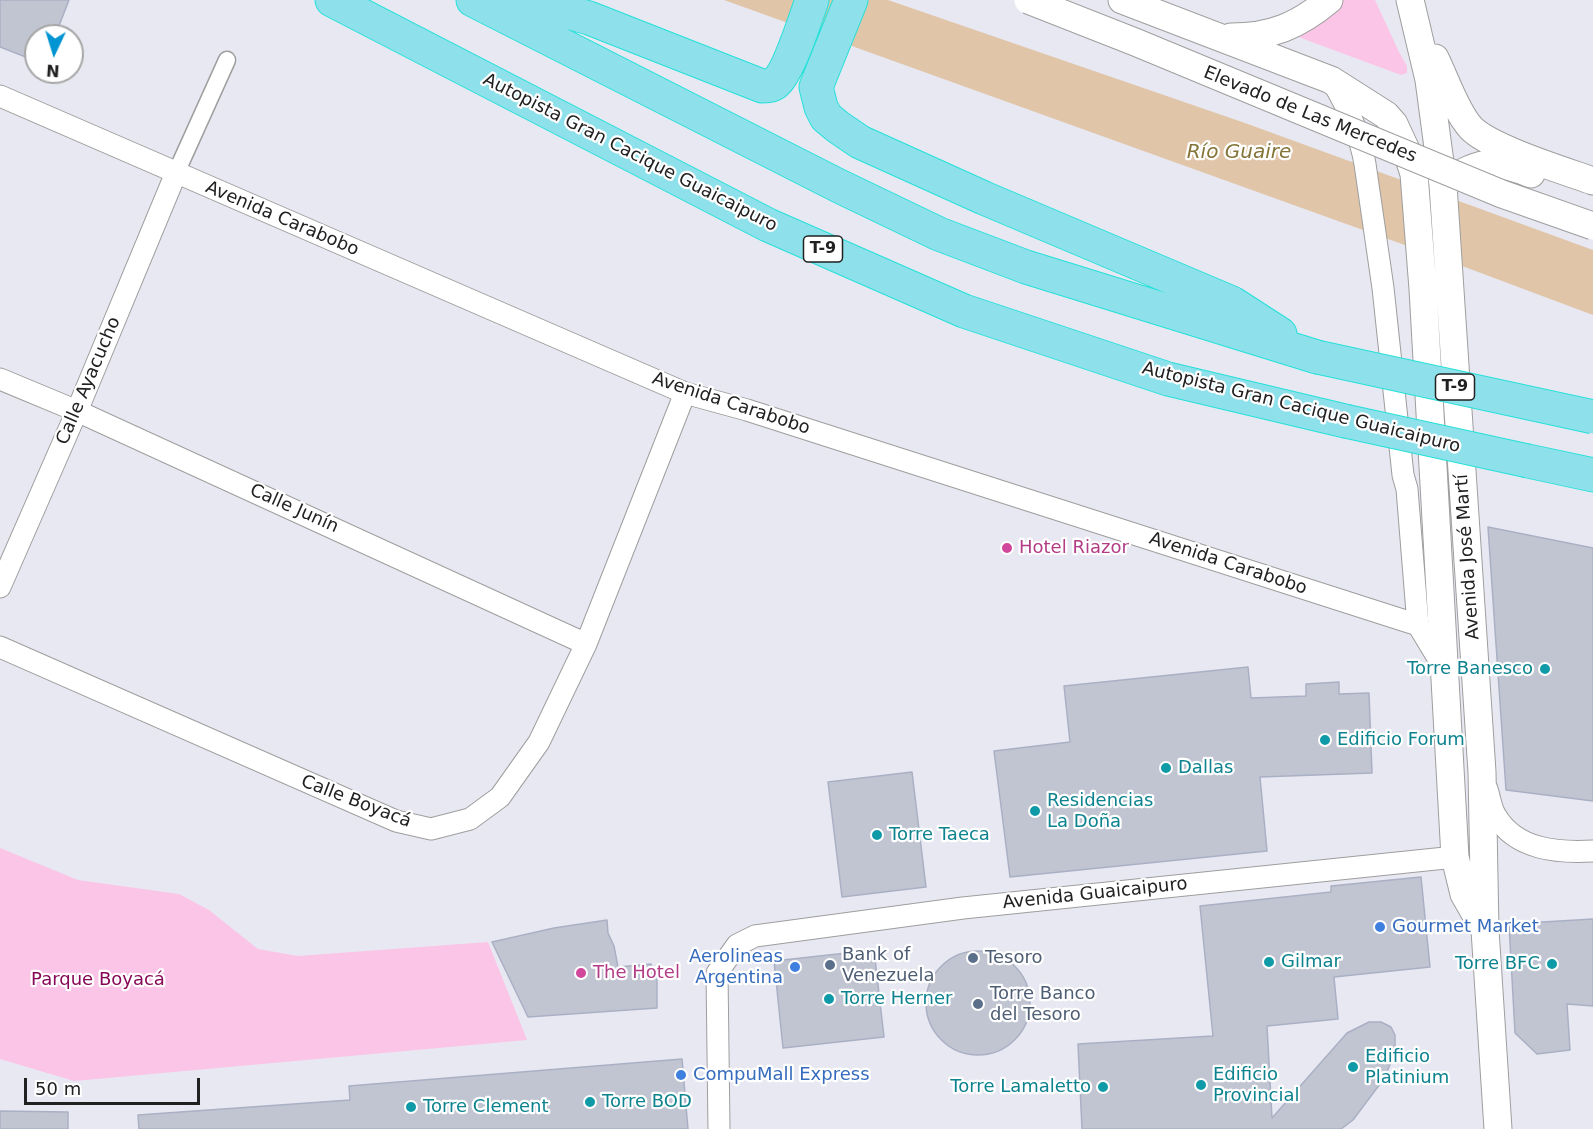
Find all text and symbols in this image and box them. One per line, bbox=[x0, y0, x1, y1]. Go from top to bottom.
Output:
north arrow bbox=[24, 24, 84, 84]
text: N bbox=[46, 61, 60, 80]
street label: Elevado de Las Mercedes bbox=[1200, 62, 1420, 168]
street label: Autopista Gran Cacique Guaicaipuro bbox=[479, 69, 781, 237]
water label: Río Guaire bbox=[1187, 141, 1291, 165]
street label: Avenida Carabobo bbox=[202, 177, 362, 261]
road number: T-9 bbox=[804, 236, 842, 262]
street label: Calle Ayacucho bbox=[52, 314, 126, 448]
street label: Autopista Gran Cacique Guaicaipuro bbox=[1140, 358, 1462, 458]
street label: Avenida Carabobo bbox=[649, 368, 813, 440]
road number: T-9 bbox=[1436, 374, 1474, 400]
street label: Avenida José Martí bbox=[1451, 473, 1485, 641]
street label: Calle Junín bbox=[246, 480, 342, 538]
street label: Avenida Carabobo bbox=[1146, 528, 1310, 600]
place label: Hotel Riazor bbox=[1019, 537, 1129, 559]
marker: Hotel Riazor bbox=[1000, 541, 1014, 555]
place label: Torre Banesco bbox=[1407, 658, 1533, 680]
marker: Torre Banesco bbox=[1538, 662, 1552, 676]
place label: Edificio Forum bbox=[1337, 729, 1465, 751]
marker: Edificio Forum bbox=[1318, 733, 1332, 747]
place label: Dallas bbox=[1178, 757, 1233, 779]
marker: Dallas bbox=[1159, 761, 1173, 775]
street label: Calle Boyacá bbox=[298, 771, 414, 833]
place label: Residencias La Doña bbox=[1047, 790, 1153, 832]
marker: Residencias La Doña bbox=[1028, 804, 1042, 818]
place label: Torre Taeca bbox=[889, 824, 990, 846]
marker: Torre Taeca bbox=[870, 828, 884, 842]
street label: Avenida Guaicaipuro bbox=[1002, 874, 1188, 914]
place label: Gourmet Market bbox=[1392, 916, 1539, 938]
marker: Gourmet Market bbox=[1373, 920, 1387, 934]
place label: Bank of Venezuela bbox=[842, 944, 934, 986]
place label: Aerolineas Argentina bbox=[689, 946, 783, 988]
place label: Tesoro bbox=[985, 947, 1042, 969]
marker: Tesoro bbox=[966, 951, 980, 965]
place label: Gilmar bbox=[1281, 951, 1341, 973]
place label: Torre BFC bbox=[1455, 953, 1540, 975]
marker: Gilmar bbox=[1262, 955, 1276, 969]
marker: Torre BFC bbox=[1545, 957, 1559, 971]
marker: Bank of Venezuela bbox=[823, 958, 837, 972]
marker: Aerolineas Argentina bbox=[788, 960, 802, 974]
place label: The Hotel bbox=[593, 962, 680, 984]
marker: The Hotel bbox=[574, 966, 588, 980]
park label: Parque Boyacá bbox=[31, 969, 165, 991]
place label: Torre Banco del Tesoro bbox=[990, 983, 1096, 1026]
place label: Torre Herner bbox=[841, 988, 952, 1010]
marker: Torre Herner bbox=[822, 992, 836, 1006]
marker: Torre Banco del Tesoro bbox=[971, 997, 985, 1011]
place label: Edificio Platinium bbox=[1365, 1046, 1449, 1088]
marker: Edificio Platinium bbox=[1346, 1060, 1360, 1074]
place label: CompuMall Express bbox=[693, 1064, 870, 1086]
place label: Edificio Provincial bbox=[1213, 1064, 1300, 1106]
scale bar bbox=[27, 1066, 202, 1104]
marker: CompuMall Express bbox=[674, 1068, 688, 1082]
place label: Torre Lamaletto bbox=[950, 1076, 1091, 1098]
text: 50 m bbox=[35, 1078, 81, 1099]
marker: Edificio Provincial bbox=[1194, 1078, 1208, 1092]
marker: Torre Lamaletto bbox=[1096, 1080, 1110, 1094]
place label: Torre BOD bbox=[602, 1091, 692, 1113]
marker: Torre BOD bbox=[583, 1095, 597, 1109]
place label: Torre Clement bbox=[423, 1096, 549, 1118]
marker: Torre Clement bbox=[404, 1100, 418, 1114]

